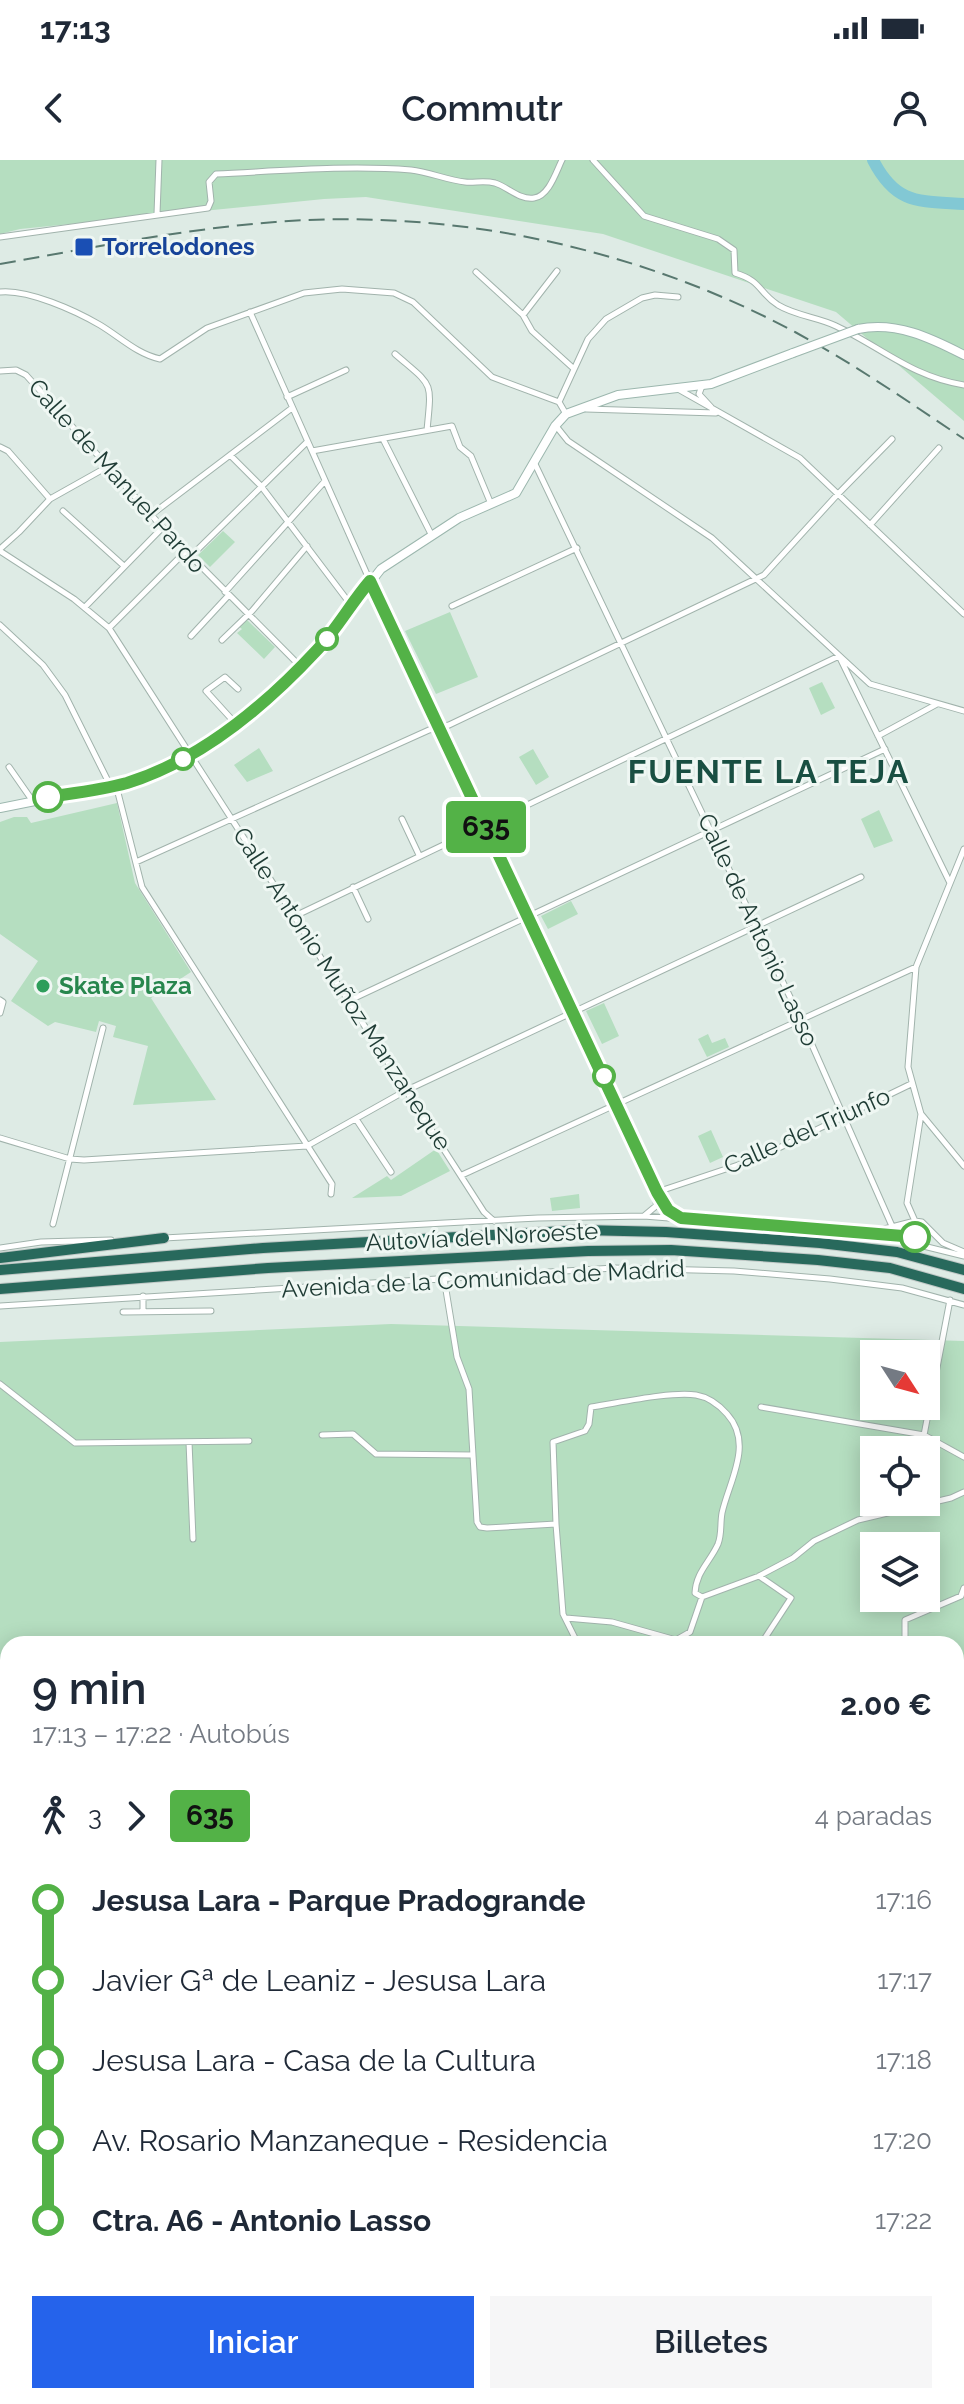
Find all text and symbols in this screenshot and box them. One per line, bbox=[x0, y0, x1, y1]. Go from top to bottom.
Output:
text: 17:13 bbox=[40, 11, 111, 46]
icon: back bbox=[32, 86, 76, 130]
icon: person bbox=[888, 86, 932, 130]
text: Commutr bbox=[401, 87, 563, 129]
place label: Torrelodones bbox=[102, 232, 255, 261]
marker: Torrelodones bbox=[73, 236, 95, 258]
street label: Calle de Manuel Pardo bbox=[22, 373, 212, 579]
unlabelled marker bbox=[316, 628, 338, 650]
unlabelled marker bbox=[172, 748, 194, 770]
district label: FUENTE LA TEJA bbox=[628, 753, 910, 790]
unlabelled marker bbox=[33, 782, 63, 812]
line badge: 635 bbox=[440, 801, 532, 853]
street label: Calle de Antonio Lasso bbox=[692, 809, 825, 1051]
text: 635 bbox=[462, 810, 510, 843]
street label: Calle Antonio Muñoz Manzaneque bbox=[227, 822, 458, 1156]
place label: Skate Plaza bbox=[59, 971, 192, 1000]
marker: Skate Plaza bbox=[34, 977, 52, 995]
unlabelled marker bbox=[593, 1065, 615, 1087]
street label: Calle del Triunfo bbox=[719, 1081, 895, 1180]
street label: Autovía del Noroeste bbox=[365, 1216, 599, 1257]
unlabelled marker bbox=[900, 1222, 930, 1252]
street label: Avenida de la Comunidad de Madrid bbox=[280, 1253, 686, 1304]
north arrow bbox=[860, 1340, 940, 1420]
map controls bbox=[860, 1340, 940, 1612]
button: locate bbox=[860, 1436, 940, 1516]
button: layers bbox=[860, 1532, 940, 1612]
text: 9 min bbox=[32, 1663, 147, 1714]
text: 2.00 € bbox=[840, 1687, 932, 1722]
text: 17:13 – 17:22 · Autobús bbox=[32, 1719, 290, 1749]
icon: walk bbox=[32, 1794, 76, 1838]
icon: forward bbox=[114, 1794, 158, 1838]
text: 635 bbox=[186, 1799, 234, 1832]
text: 3 bbox=[88, 1801, 102, 1831]
text: 4 paradas bbox=[815, 1801, 932, 1831]
text: Jesusa Lara - Parque Pradogrande bbox=[92, 1883, 586, 1918]
text: 17:16 bbox=[875, 1885, 932, 1915]
text: Javier Gª de Leaniz - Jesusa Lara bbox=[92, 1963, 546, 1998]
text: 17:17 bbox=[877, 1965, 932, 1995]
text: Jesusa Lara - Casa de la Cultura bbox=[92, 2043, 536, 2078]
text: 17:18 bbox=[876, 2045, 932, 2075]
text: Av. Rosario Manzaneque - Residencia bbox=[92, 2123, 608, 2158]
text: 17:20 bbox=[873, 2125, 932, 2155]
text: Ctra. A6 - Antonio Lasso bbox=[92, 2203, 431, 2238]
text: 17:22 bbox=[875, 2205, 932, 2235]
button: Iniciar bbox=[32, 2296, 474, 2388]
button: Billetes bbox=[490, 2296, 932, 2388]

